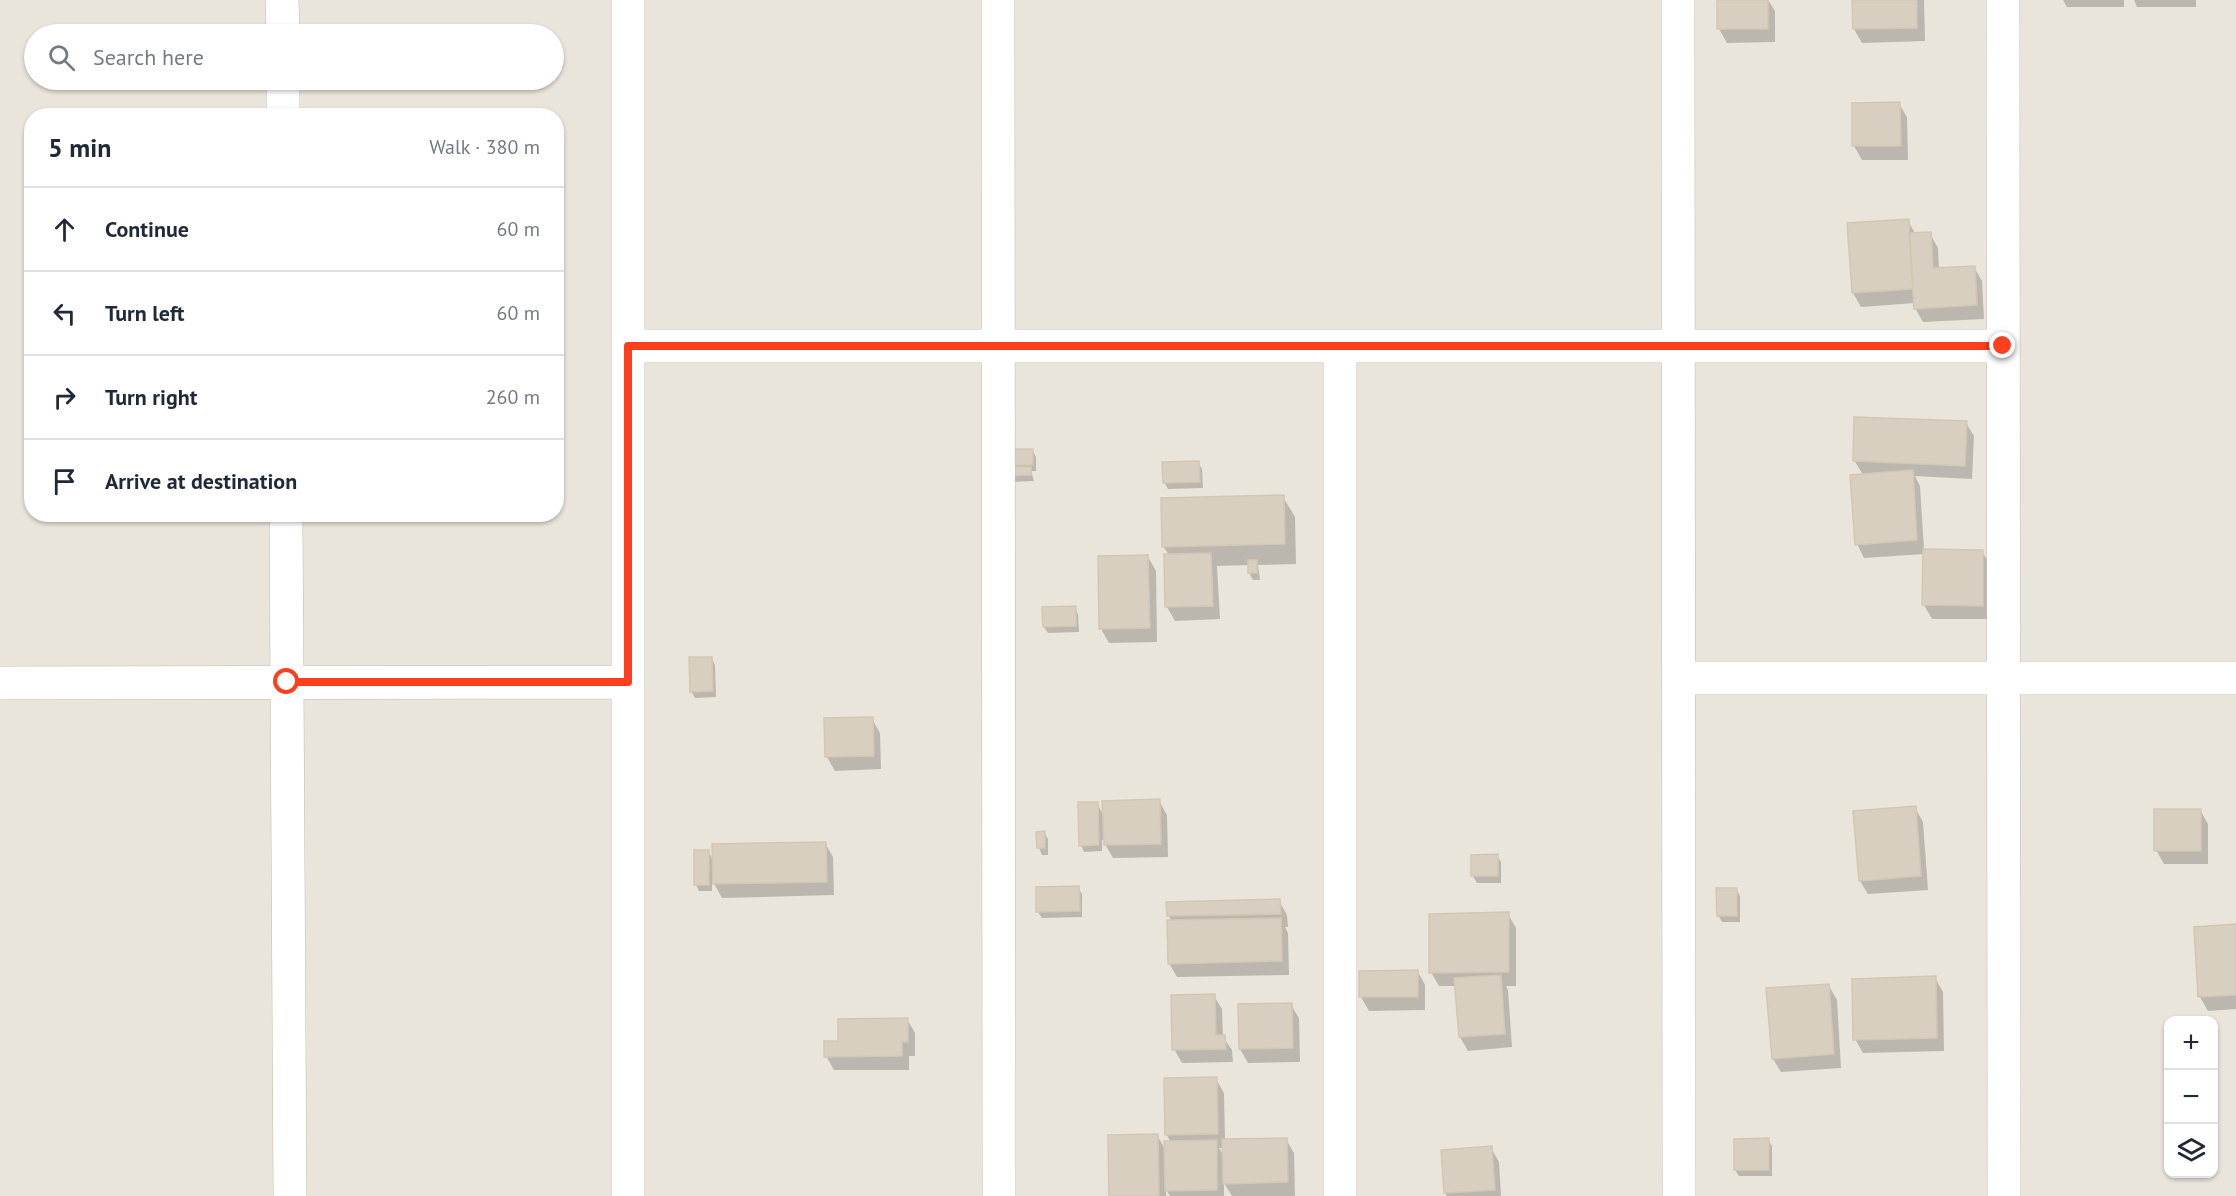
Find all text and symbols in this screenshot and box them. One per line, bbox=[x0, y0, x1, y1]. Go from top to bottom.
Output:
search box bbox=[24, 24, 564, 90]
icon: search bbox=[45, 41, 78, 74]
text: Search here bbox=[93, 43, 204, 71]
text: 5 min bbox=[48, 131, 111, 164]
text: Walk · 380 m bbox=[429, 134, 540, 160]
icon: ahead bbox=[48, 213, 81, 246]
text: Continue bbox=[105, 215, 189, 243]
text: 60 m bbox=[497, 216, 540, 242]
icon: left bbox=[48, 297, 81, 330]
text: Turn left bbox=[105, 299, 185, 327]
text: 60 m bbox=[497, 300, 540, 326]
route end bbox=[1989, 332, 2015, 358]
icon: right bbox=[48, 381, 81, 414]
text: Turn right bbox=[105, 383, 197, 411]
text: 260 m bbox=[486, 384, 540, 410]
icon: arrive bbox=[48, 465, 81, 498]
text: Arrive at destination bbox=[105, 467, 297, 495]
route start bbox=[273, 668, 299, 694]
map controls bbox=[2164, 1016, 2218, 1178]
button: + bbox=[2164, 1016, 2218, 1070]
button: − bbox=[2164, 1070, 2218, 1124]
button: layers bbox=[2164, 1124, 2218, 1178]

